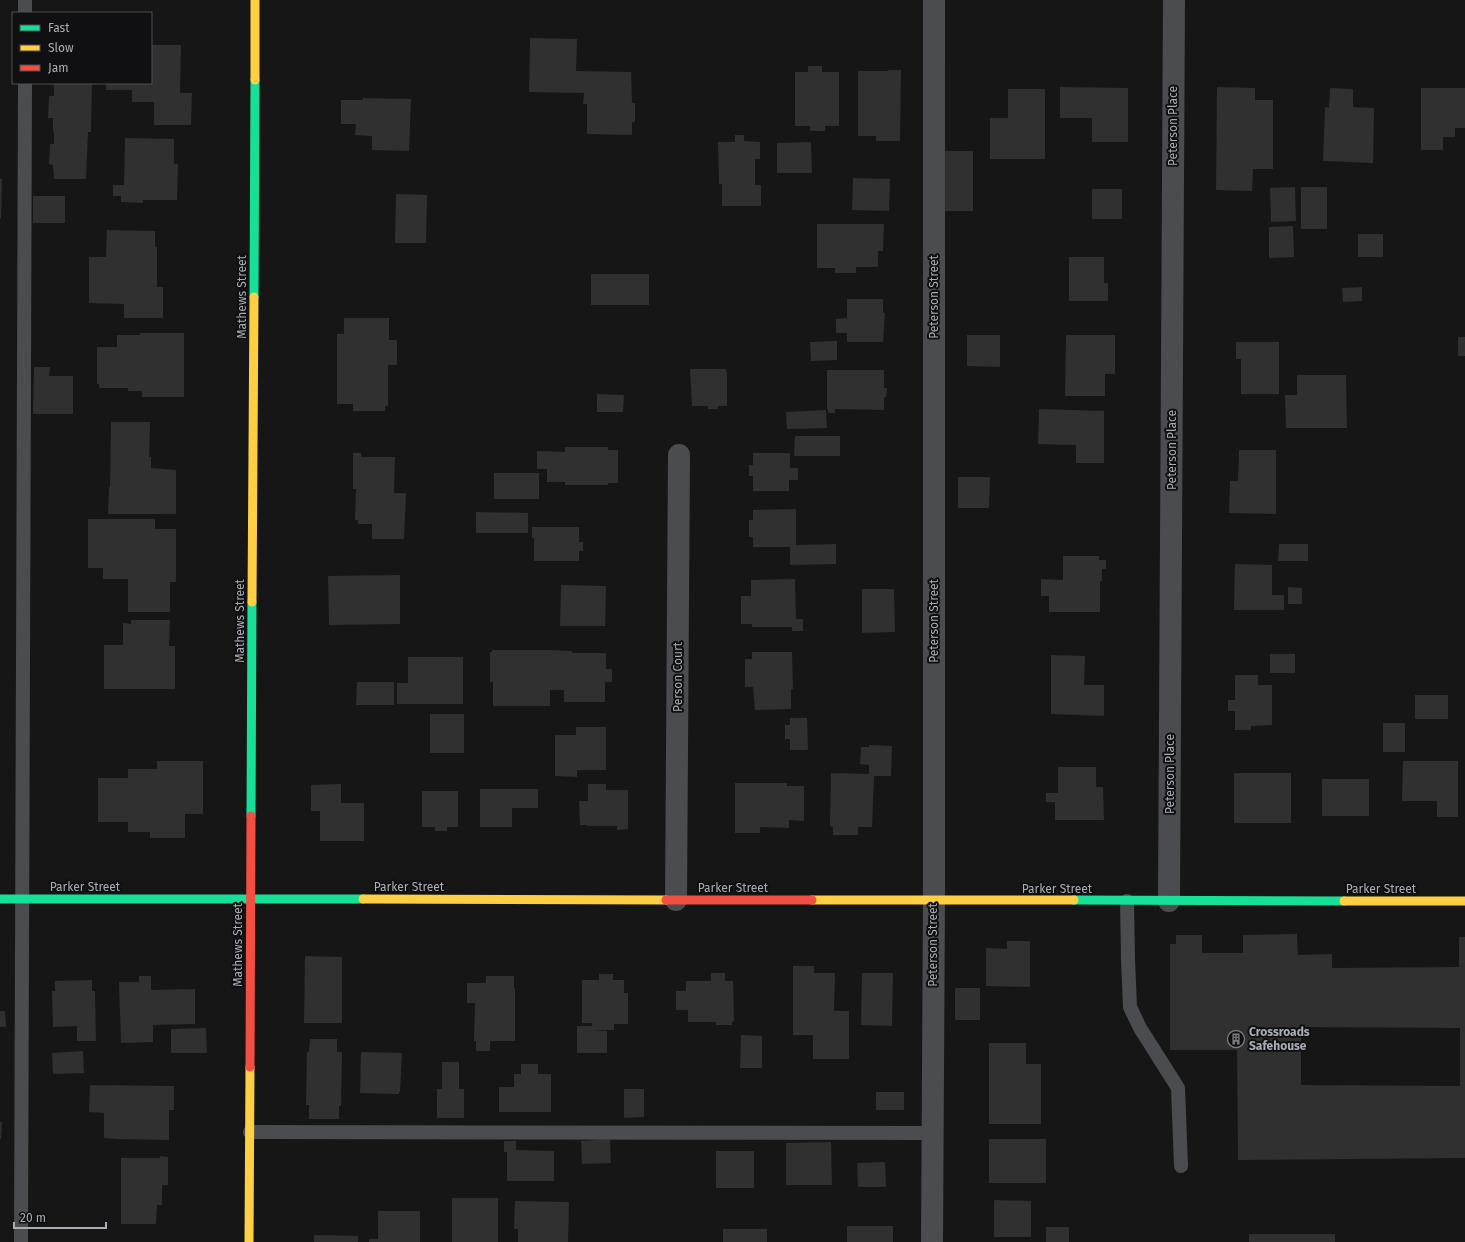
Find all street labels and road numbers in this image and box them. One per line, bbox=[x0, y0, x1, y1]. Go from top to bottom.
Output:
street label: Peterson Place bbox=[1166, 86, 1180, 166]
street label: Mathews Street bbox=[235, 254, 249, 339]
street label: Peterson Street bbox=[927, 254, 941, 339]
street label: Peterson Place bbox=[1165, 410, 1179, 490]
street label: Mathews Street bbox=[233, 578, 247, 663]
street label: Peterson Street bbox=[927, 578, 941, 663]
street label: Person Court bbox=[671, 641, 685, 712]
street label: Peterson Place bbox=[1163, 734, 1177, 814]
street label: Parker Street bbox=[50, 880, 121, 894]
street label: Parker Street bbox=[374, 880, 445, 894]
street label: Parker Street bbox=[698, 881, 769, 895]
street label: Parker Street bbox=[1022, 882, 1093, 896]
street label: Parker Street bbox=[1346, 882, 1417, 896]
street label: Mathews Street bbox=[231, 902, 245, 987]
street label: Peterson Street bbox=[926, 902, 940, 987]

